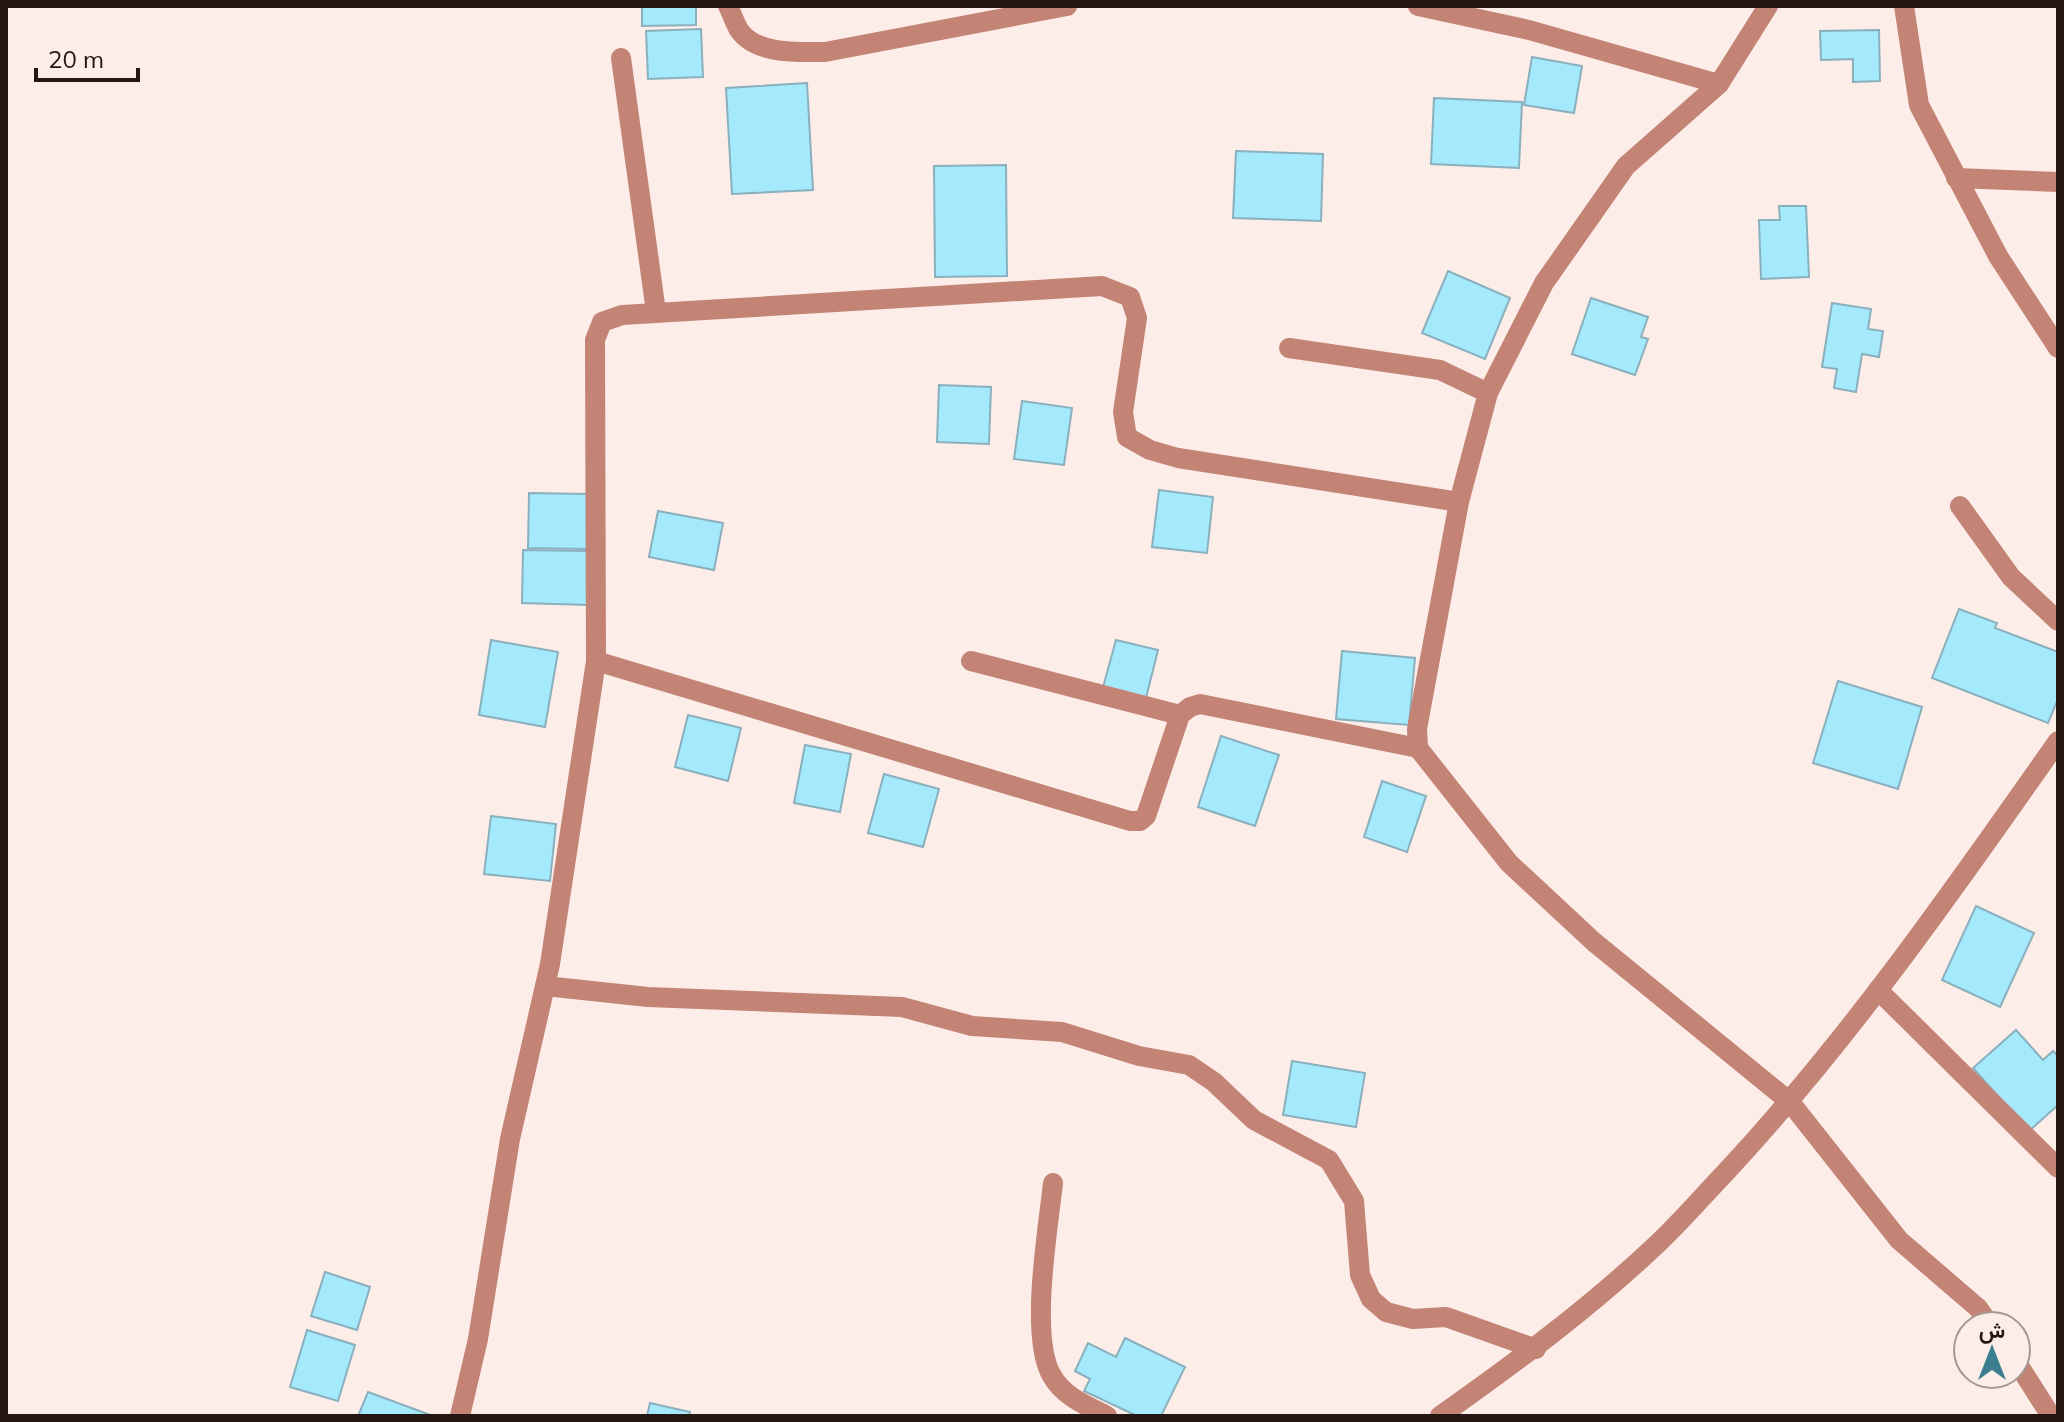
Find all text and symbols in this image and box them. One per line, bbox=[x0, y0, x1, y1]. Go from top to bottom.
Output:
scale bar bbox=[36, 32, 138, 82]
text: 20 m bbox=[48, 44, 104, 74]
north arrow bbox=[1952, 1310, 2032, 1390]
text: ش bbox=[1979, 1316, 2005, 1344]

